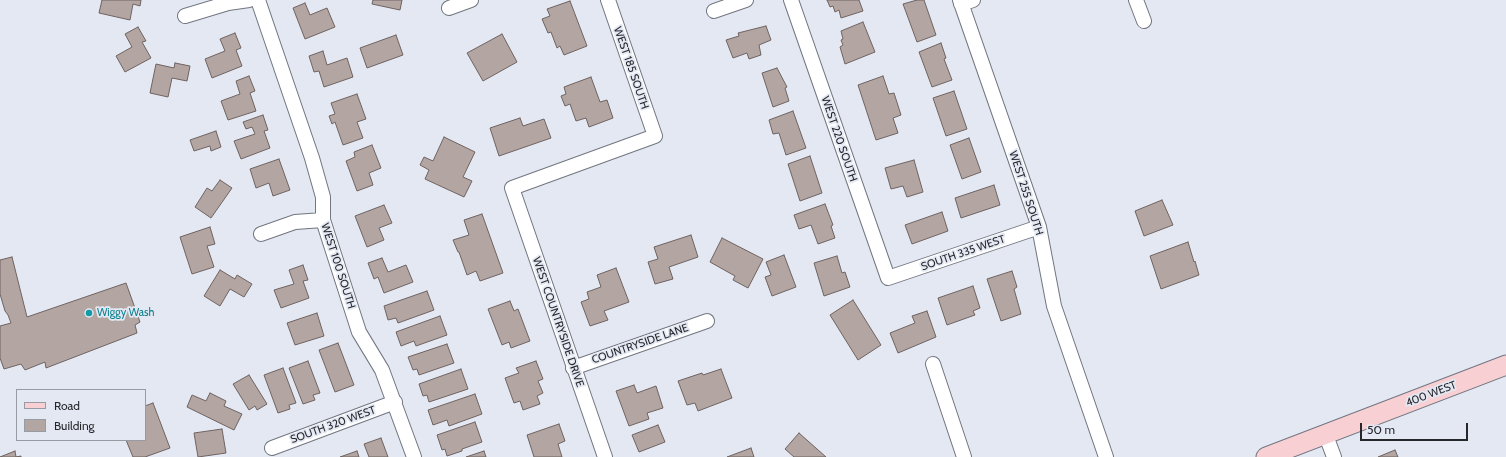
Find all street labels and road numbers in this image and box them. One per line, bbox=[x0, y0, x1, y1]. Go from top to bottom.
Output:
street label: WEST 185 SOUTH bbox=[611, 25, 651, 111]
street label: WEST 220 SOUTH bbox=[818, 95, 860, 183]
street label: WEST 255 SOUTH bbox=[1006, 149, 1046, 237]
street label: WEST 100 SOUTH bbox=[318, 222, 358, 310]
street label: SOUTH 335 WEST bbox=[919, 232, 1007, 274]
street label: WEST COUNTRYSIDE DRIVE bbox=[530, 255, 586, 389]
street label: COUNTRYSIDE LANE bbox=[590, 321, 690, 367]
street label: 400 WEST bbox=[1404, 378, 1458, 410]
street label: SOUTH 320 WEST bbox=[289, 403, 377, 447]

